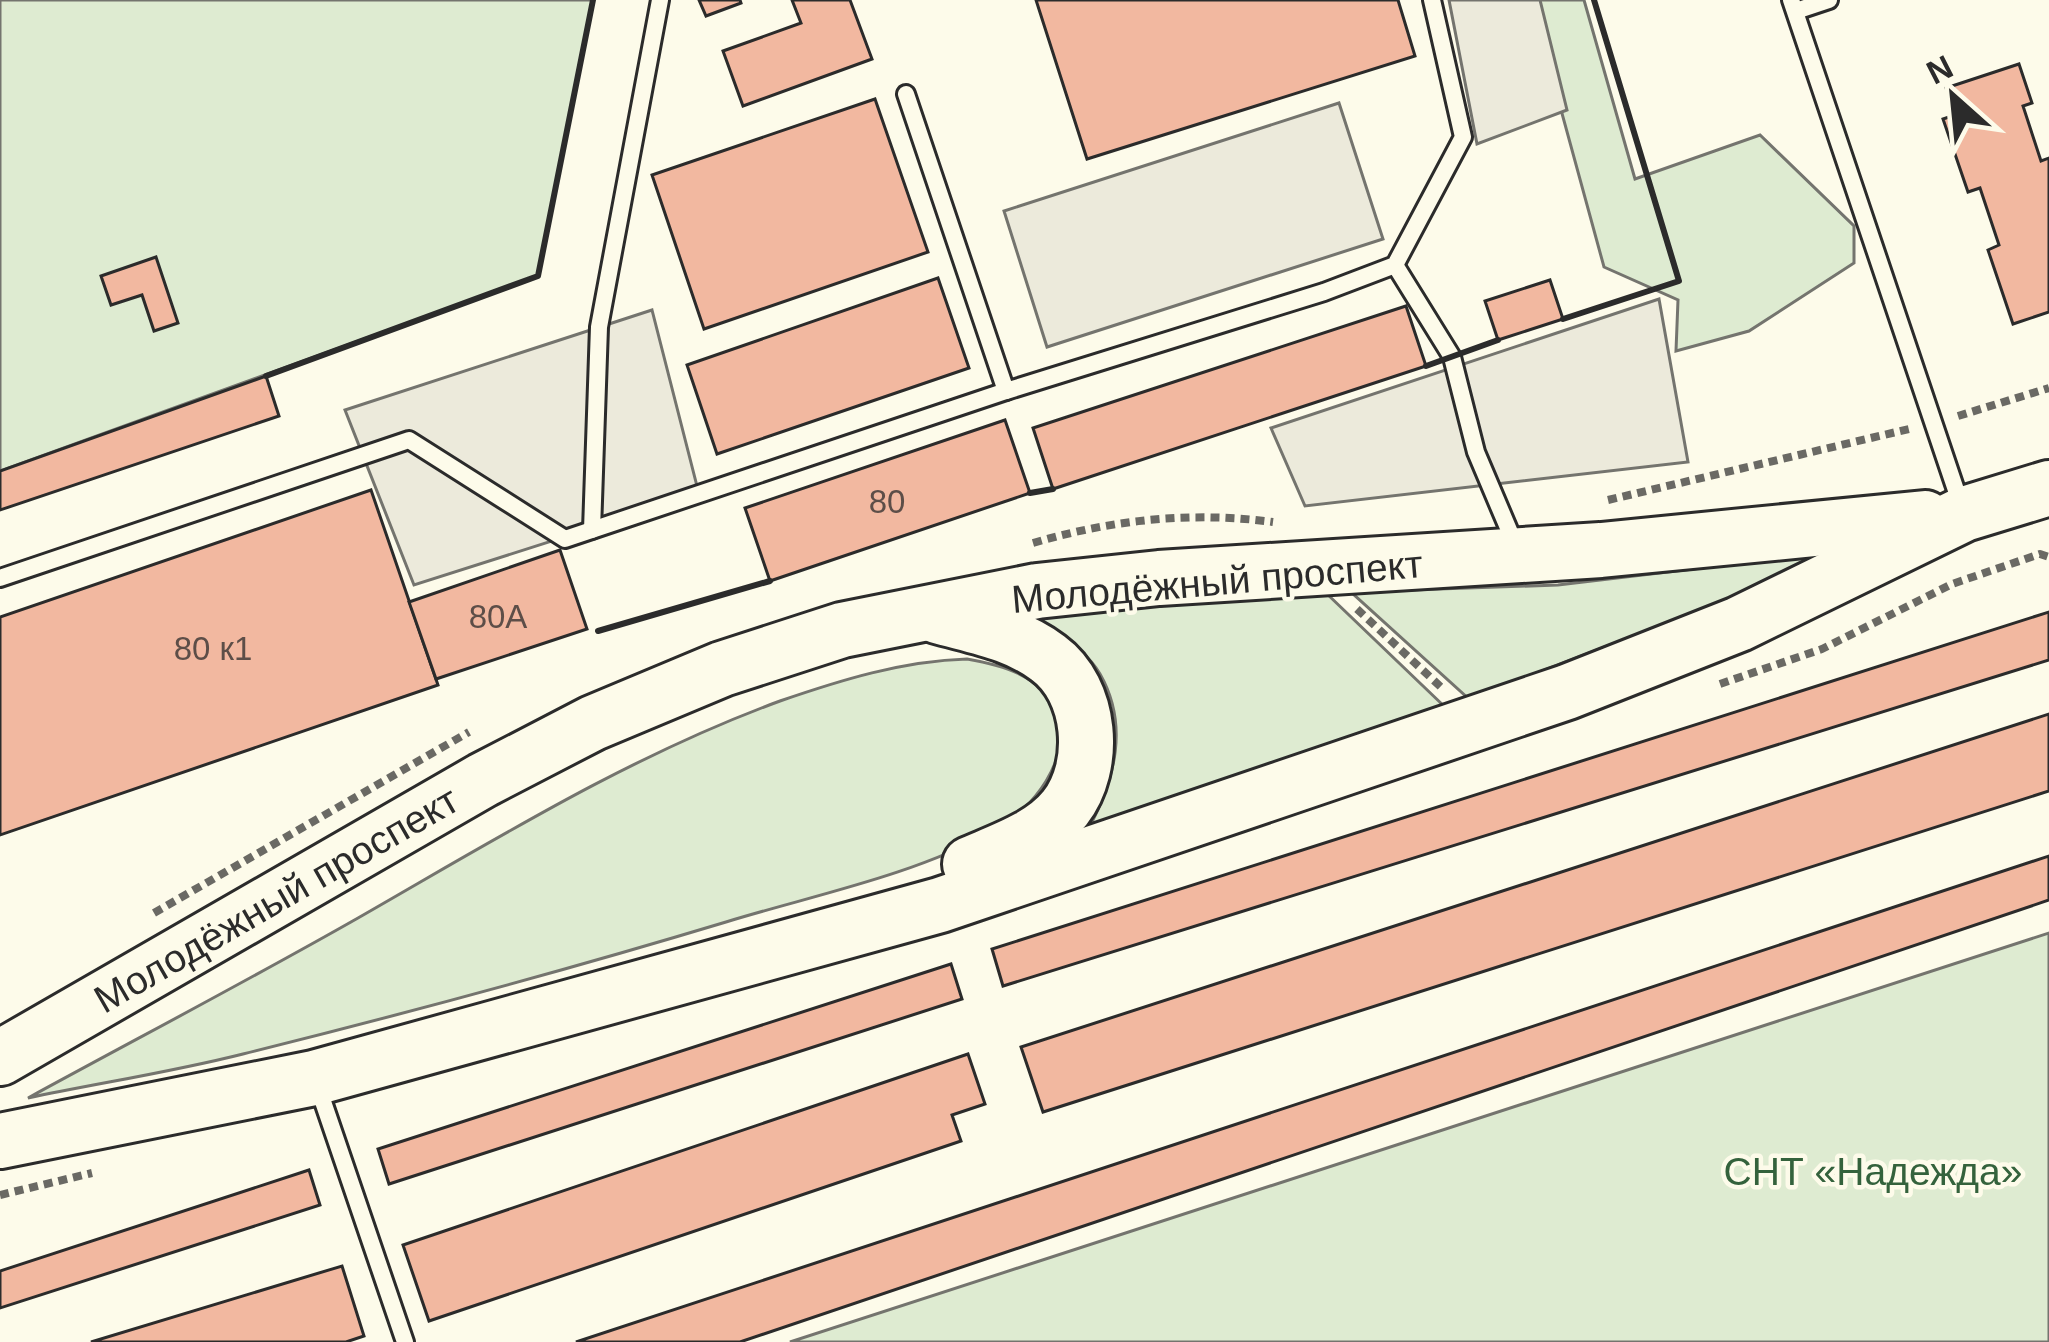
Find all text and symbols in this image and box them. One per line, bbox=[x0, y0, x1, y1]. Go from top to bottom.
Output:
north arrow bbox=[1893, 36, 2013, 156]
text: N bbox=[1921, 48, 1959, 92]
house number: 80 bbox=[869, 483, 905, 520]
street label: Молодёжный проспект bbox=[1010, 542, 1425, 621]
house number: 80А bbox=[469, 598, 527, 635]
house number: 80 к1 bbox=[174, 630, 252, 667]
street label: Молодёжный проспект bbox=[87, 778, 466, 1021]
park label: СНТ «Надежда» bbox=[1724, 1150, 2022, 1193]

